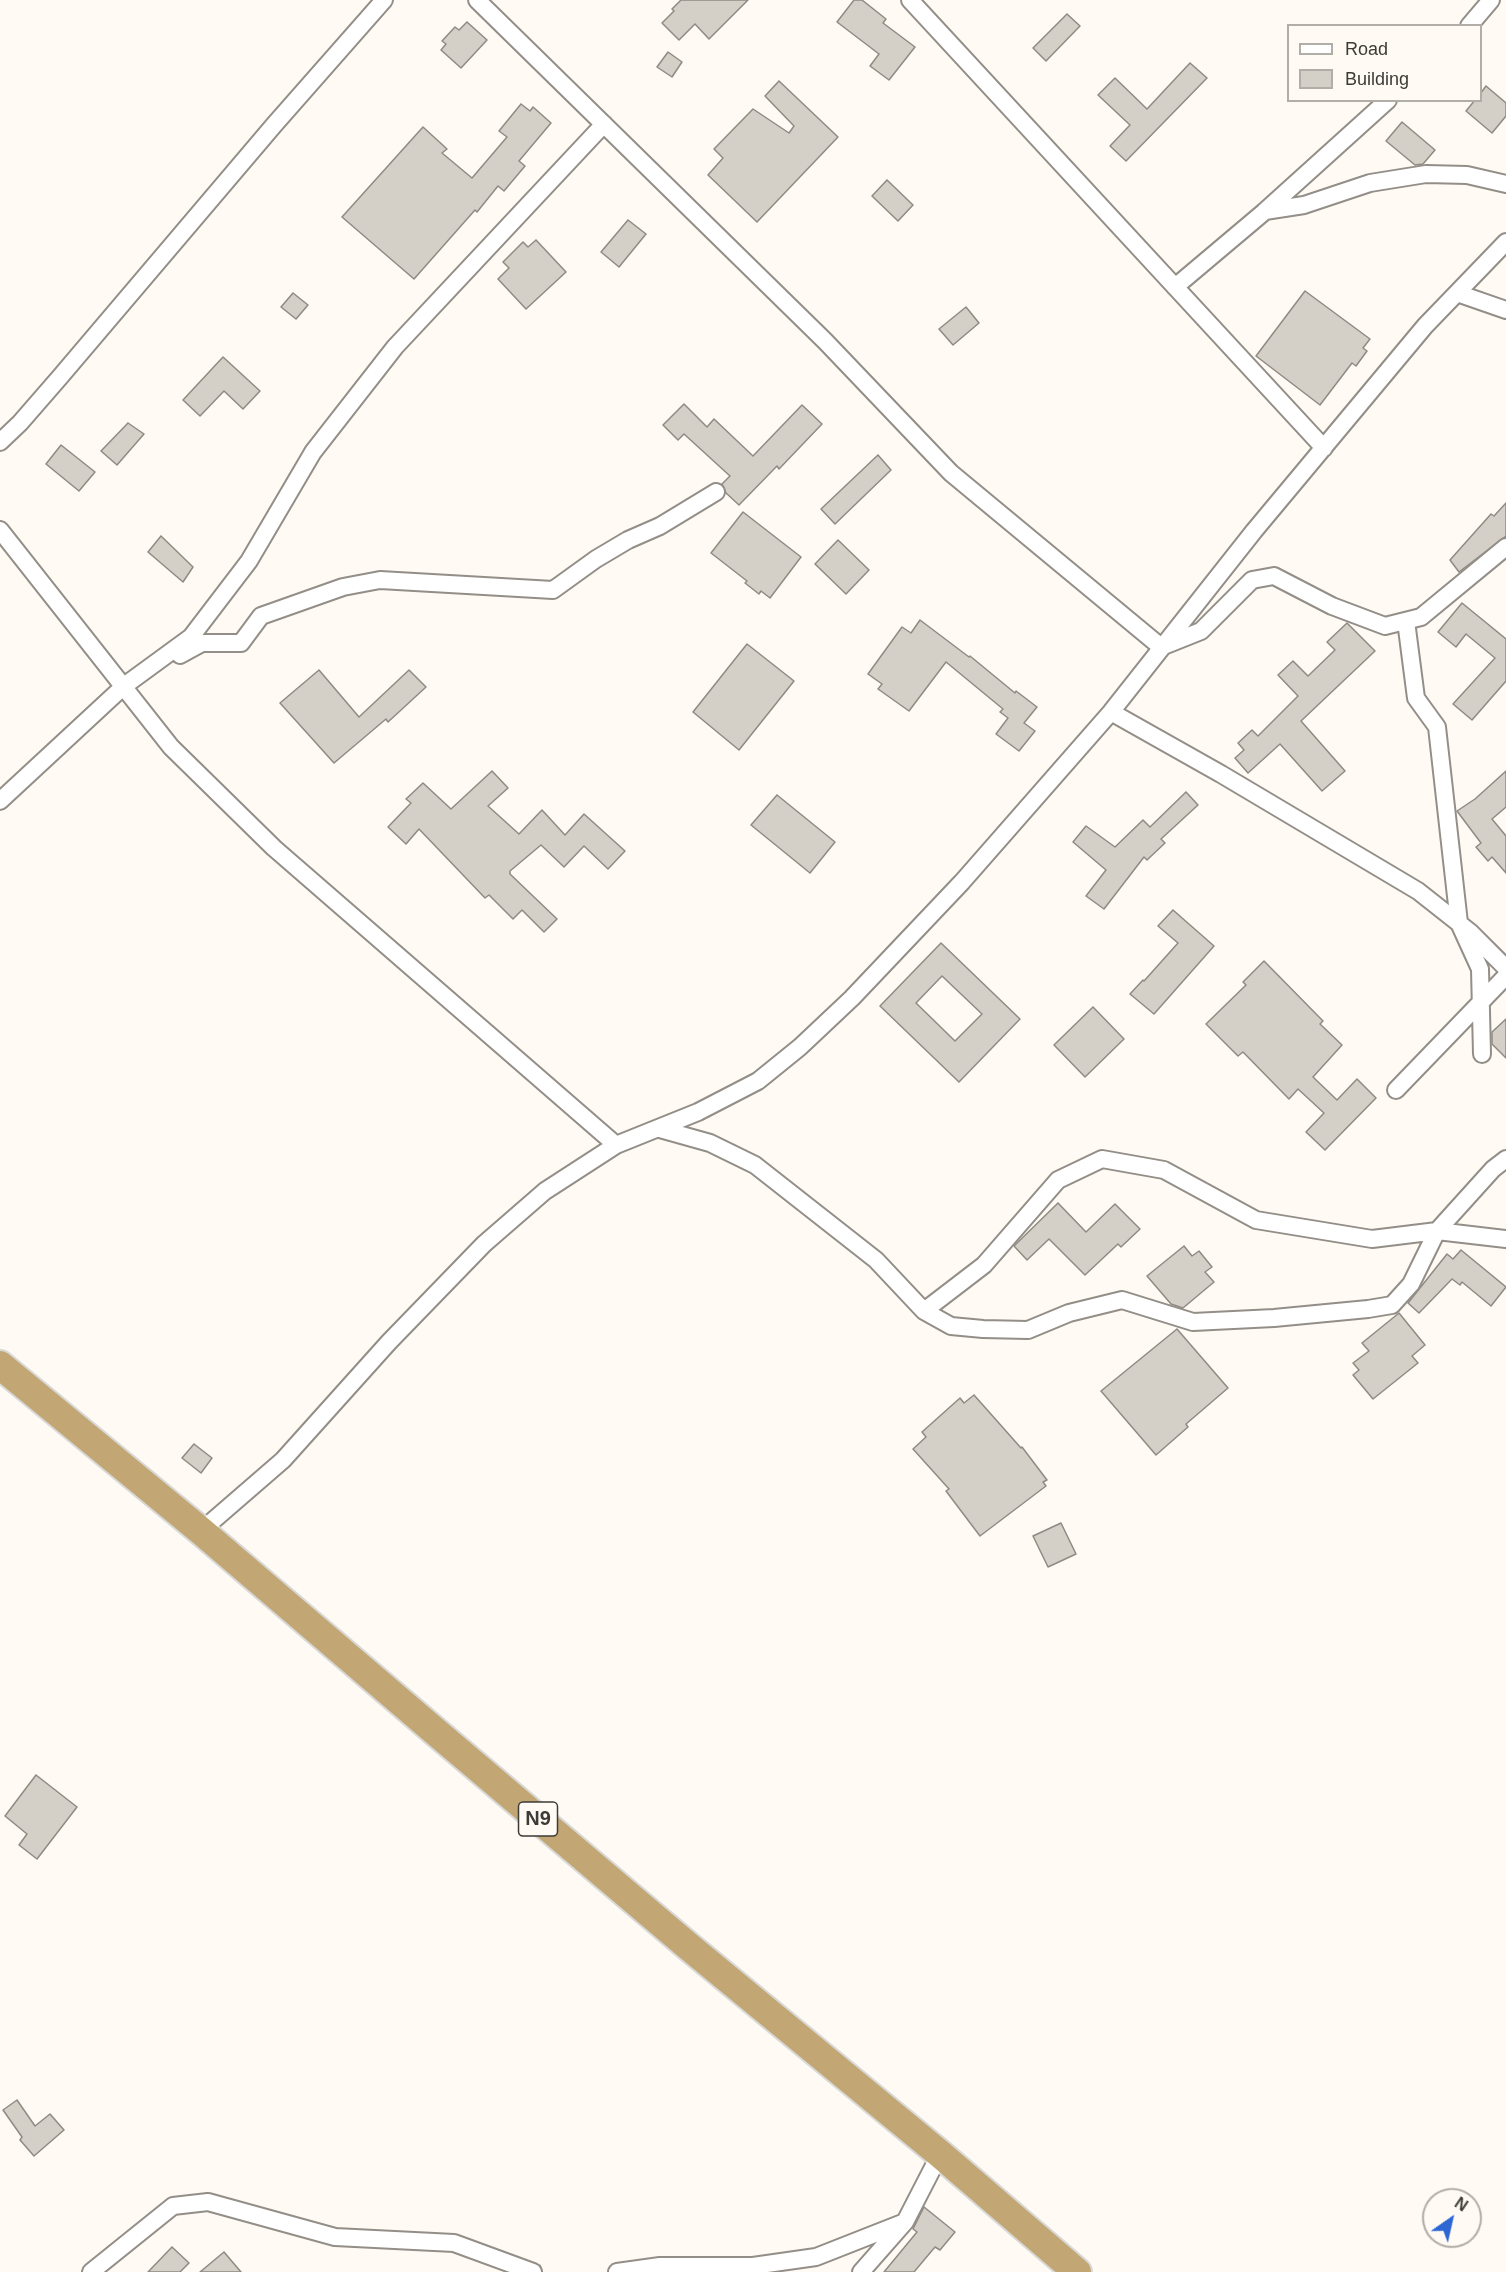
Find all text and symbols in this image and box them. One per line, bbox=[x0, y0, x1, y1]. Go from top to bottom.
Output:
legend bbox=[1287, 24, 1482, 102]
text: Road bbox=[1345, 39, 1388, 59]
text: Building bbox=[1345, 69, 1409, 89]
road number: N9 bbox=[518, 1802, 558, 1836]
north arrow bbox=[1422, 2188, 1482, 2248]
text: N bbox=[1452, 2194, 1471, 2215]

